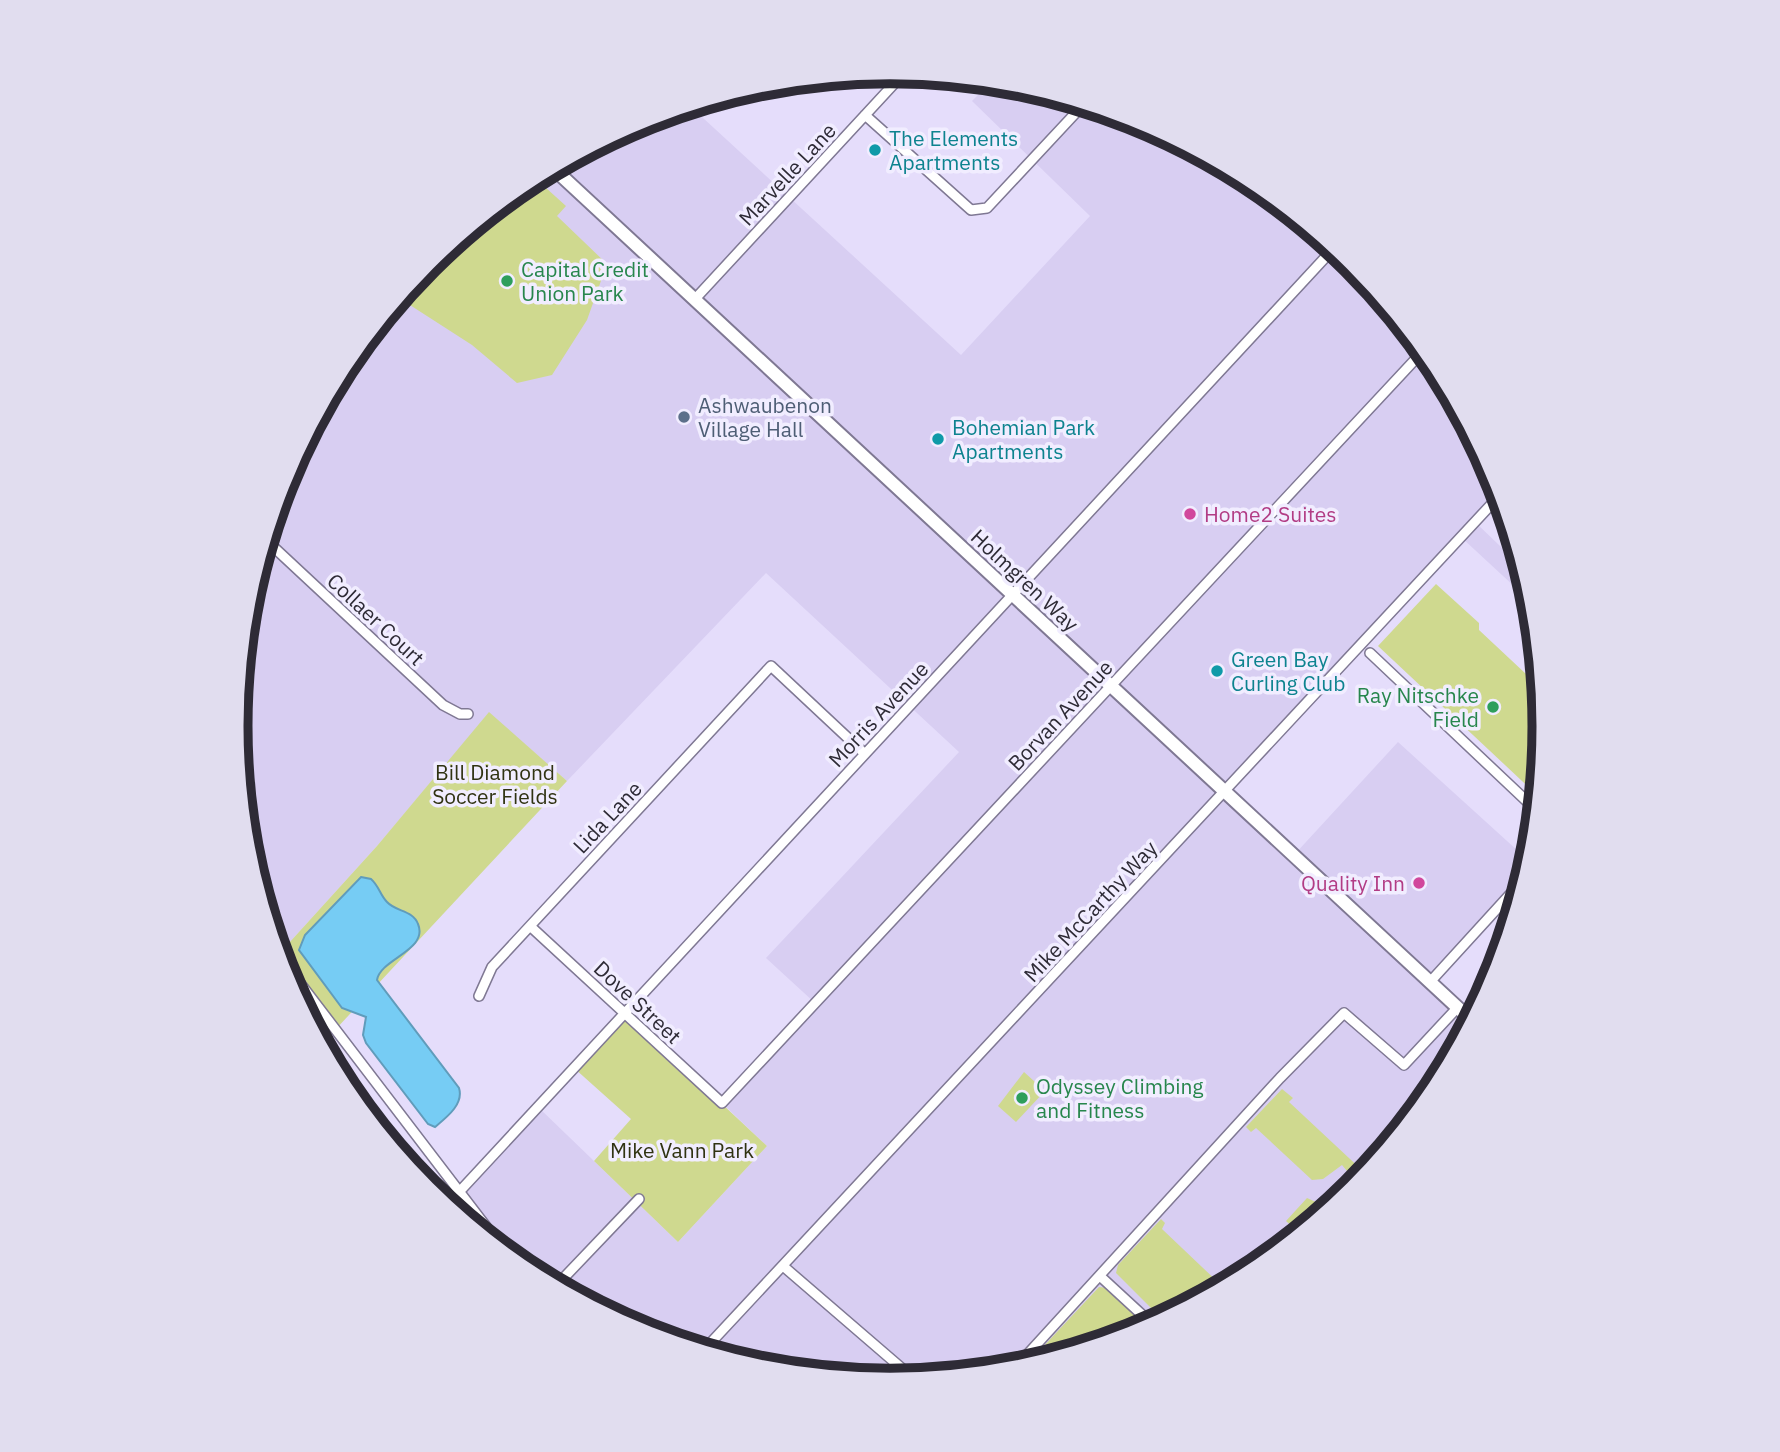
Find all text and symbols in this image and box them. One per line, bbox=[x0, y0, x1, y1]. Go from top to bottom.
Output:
street label: Marvelle Lane bbox=[732, 117, 842, 231]
place label: The Elements Apartments bbox=[889, 124, 1018, 176]
marker: The Elements Apartments bbox=[867, 142, 883, 158]
place label: Capital Credit Union Park bbox=[521, 255, 649, 307]
marker: Capital Credit Union Park bbox=[499, 273, 515, 289]
place label: Ashwaubenon Village Hall bbox=[698, 391, 832, 443]
marker: Ashwaubenon Village Hall bbox=[676, 409, 692, 425]
place label: Bohemian Park Apartments bbox=[952, 413, 1095, 465]
marker: Bohemian Park Apartments bbox=[930, 431, 946, 447]
place label: Home2 Suites bbox=[1204, 500, 1336, 528]
marker: Home2 Suites bbox=[1182, 506, 1198, 522]
street label: Holmgren Way bbox=[965, 523, 1085, 638]
street label: Collaer Court bbox=[321, 567, 431, 671]
place label: Green Bay Curling Club bbox=[1231, 645, 1345, 697]
street label: Borvan Avenue bbox=[1001, 654, 1119, 776]
street label: Morris Avenue bbox=[822, 655, 934, 773]
marker: Green Bay Curling Club bbox=[1209, 663, 1225, 679]
place label: Ray Nitschke Field bbox=[1357, 681, 1479, 733]
marker: Ray Nitschke Field bbox=[1485, 699, 1501, 715]
park label: Bill Diamond Soccer Fields bbox=[432, 758, 558, 810]
street label: Lida Lane bbox=[566, 775, 648, 859]
street label: Mike McCarthy Way bbox=[1017, 834, 1163, 988]
place label: Quality Inn bbox=[1301, 869, 1405, 897]
marker: Quality Inn bbox=[1411, 875, 1427, 891]
street label: Dove Street bbox=[588, 954, 688, 1050]
place label: Odyssey Climbing and Fitness bbox=[1036, 1072, 1203, 1124]
marker: Odyssey Climbing and Fitness bbox=[1014, 1090, 1030, 1106]
park label: Mike Vann Park bbox=[610, 1136, 754, 1164]

